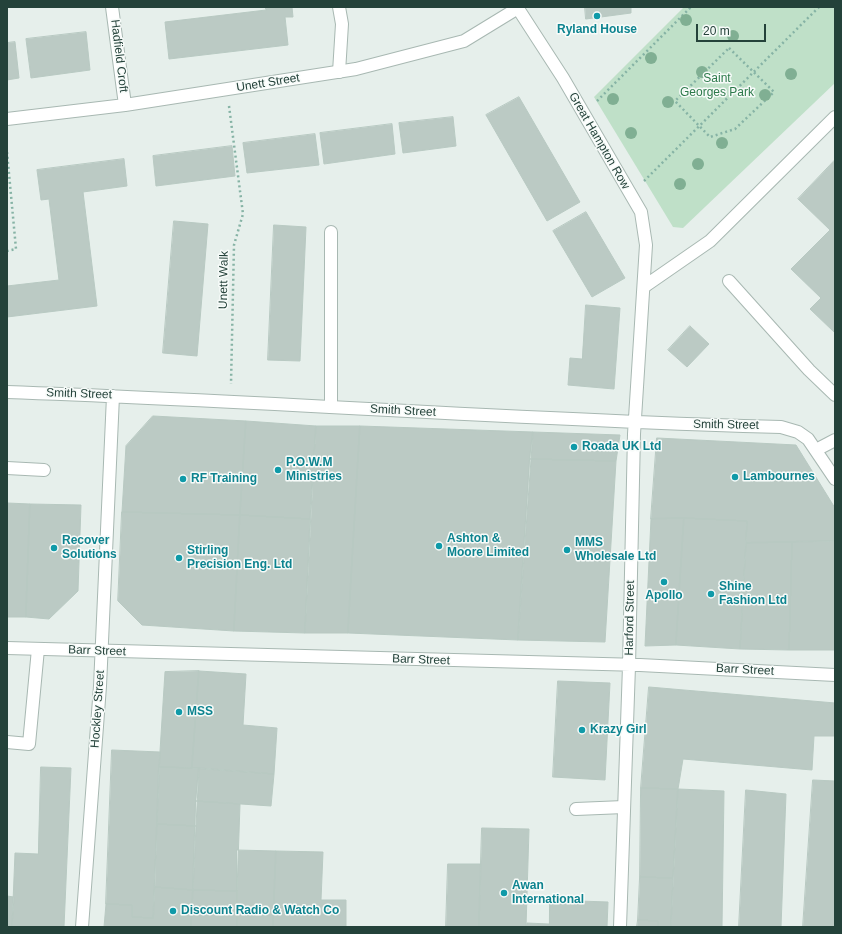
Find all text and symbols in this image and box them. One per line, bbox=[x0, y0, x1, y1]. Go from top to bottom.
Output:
marker: Ryland House bbox=[592, 11, 602, 21]
scale bar bbox=[698, 16, 768, 42]
street label: Hadfield Croft bbox=[107, 19, 131, 93]
place label: Ryland House bbox=[557, 23, 637, 37]
text: 20 m bbox=[703, 24, 730, 38]
street label: Unett Street bbox=[235, 71, 301, 95]
park label: Saint Georges Park bbox=[680, 72, 754, 100]
street label: Great Hampton Row bbox=[565, 90, 633, 192]
street label: Unett Walk bbox=[216, 251, 232, 309]
street label: Smith Street bbox=[46, 386, 112, 402]
street label: Smith Street bbox=[370, 402, 436, 420]
street label: Smith Street bbox=[693, 417, 759, 433]
place label: Roada UK Ltd bbox=[582, 440, 661, 454]
marker: Roada UK Ltd bbox=[569, 442, 579, 452]
place label: P.O.W.M Ministries bbox=[286, 456, 342, 484]
marker: P.O.W.M Ministries bbox=[273, 465, 283, 475]
place label: Lambournes bbox=[743, 470, 815, 484]
place label: RF Training bbox=[191, 472, 257, 486]
marker: Lambournes bbox=[730, 472, 740, 482]
marker: RF Training bbox=[178, 474, 188, 484]
place label: Ashton & Moore Limited bbox=[447, 532, 529, 560]
place label: Recover Solutions bbox=[62, 534, 117, 562]
place label: MMS Wholesale Ltd bbox=[575, 536, 656, 564]
marker: Ashton & Moore Limited bbox=[434, 541, 444, 551]
marker: Recover Solutions bbox=[49, 543, 59, 553]
place label: Stirling Precision Eng. Ltd bbox=[187, 544, 292, 572]
marker: MMS Wholesale Ltd bbox=[562, 545, 572, 555]
marker: Stirling Precision Eng. Ltd bbox=[174, 553, 184, 563]
marker: Apollo bbox=[659, 577, 669, 587]
street label: Harford Street bbox=[622, 580, 638, 656]
place label: Shine Fashion Ltd bbox=[719, 580, 787, 608]
place label: Apollo bbox=[645, 589, 683, 603]
marker: Shine Fashion Ltd bbox=[706, 589, 716, 599]
street label: Barr Street bbox=[68, 643, 126, 659]
street label: Barr Street bbox=[392, 652, 450, 668]
street label: Barr Street bbox=[716, 661, 774, 679]
street label: Hockley Street bbox=[88, 670, 108, 748]
place label: MSS bbox=[187, 705, 213, 719]
marker: MSS bbox=[174, 707, 184, 717]
place label: Krazy Girl bbox=[590, 723, 647, 737]
marker: Krazy Girl bbox=[577, 725, 587, 735]
place label: Awan International bbox=[512, 879, 584, 907]
marker: Awan International bbox=[499, 888, 509, 898]
place label: Discount Radio & Watch Co bbox=[181, 904, 339, 918]
marker: Discount Radio & Watch Co bbox=[168, 906, 178, 916]

